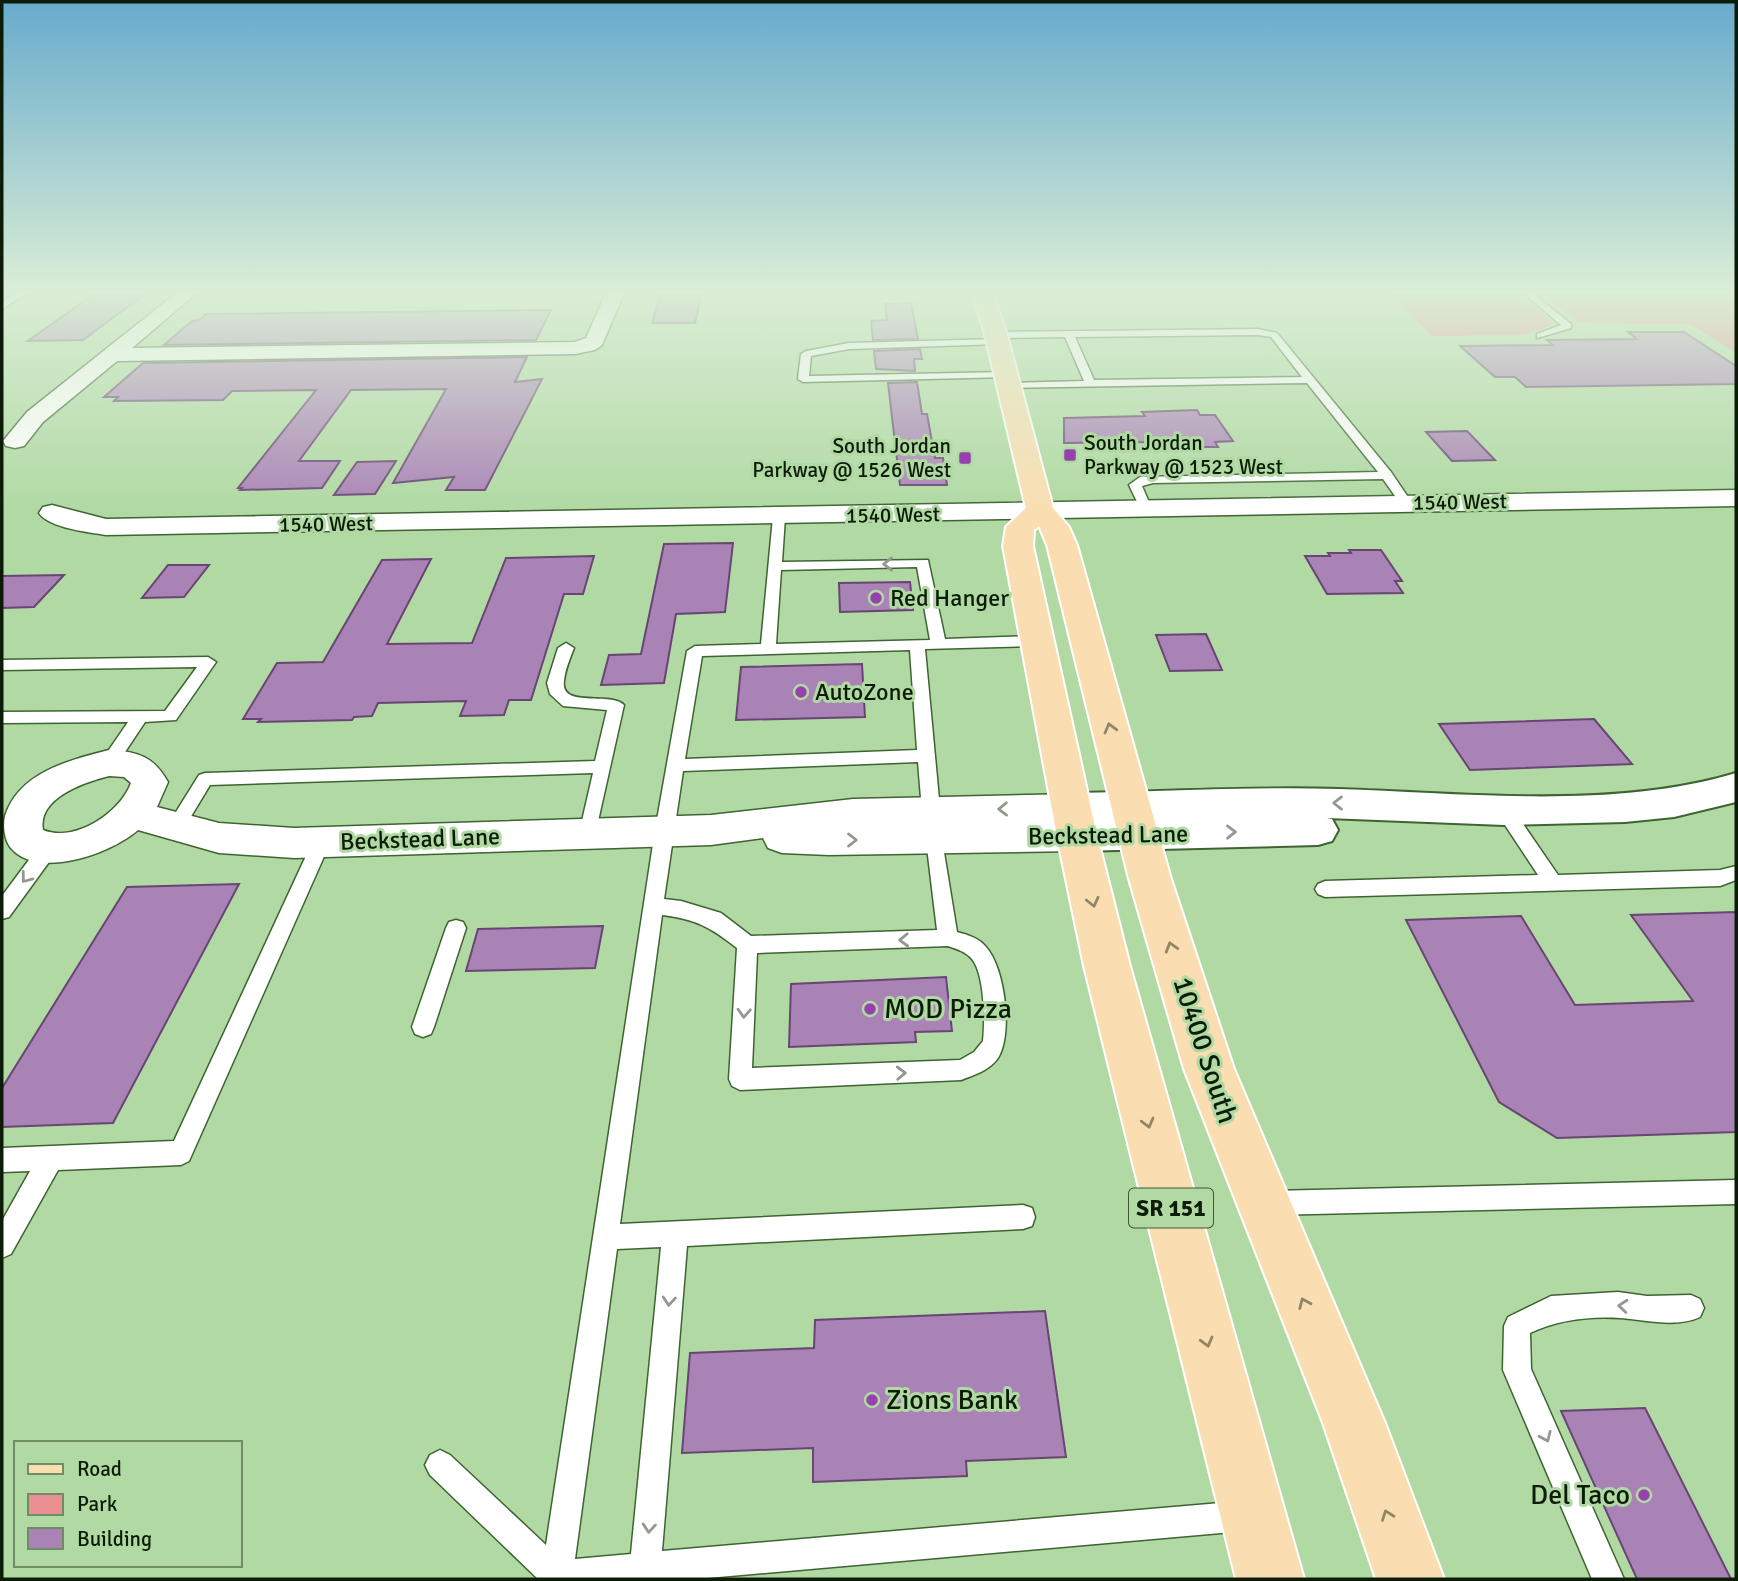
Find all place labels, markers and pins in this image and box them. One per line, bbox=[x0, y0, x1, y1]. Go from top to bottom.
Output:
place label: South Jordan Parkway @ 1523 West bbox=[1084, 430, 1283, 480]
place label: South Jordan Parkway @ 1526 West bbox=[752, 433, 951, 483]
marker: South Jordan Parkway @ 1523 West bbox=[1062, 447, 1078, 463]
marker: South Jordan Parkway @ 1526 West bbox=[957, 450, 973, 466]
place label: Red Hanger bbox=[890, 583, 1009, 613]
marker: Red Hanger bbox=[868, 590, 884, 606]
place label: AutoZone bbox=[815, 677, 914, 707]
marker: AutoZone bbox=[793, 684, 809, 700]
place label: MOD Pizza bbox=[884, 992, 1012, 1026]
marker: MOD Pizza bbox=[862, 1001, 878, 1017]
place label: Zions Bank bbox=[886, 1383, 1018, 1417]
marker: Zions Bank bbox=[864, 1392, 880, 1408]
place label: Del Taco bbox=[1530, 1478, 1630, 1512]
marker: Del Taco bbox=[1636, 1487, 1652, 1503]

